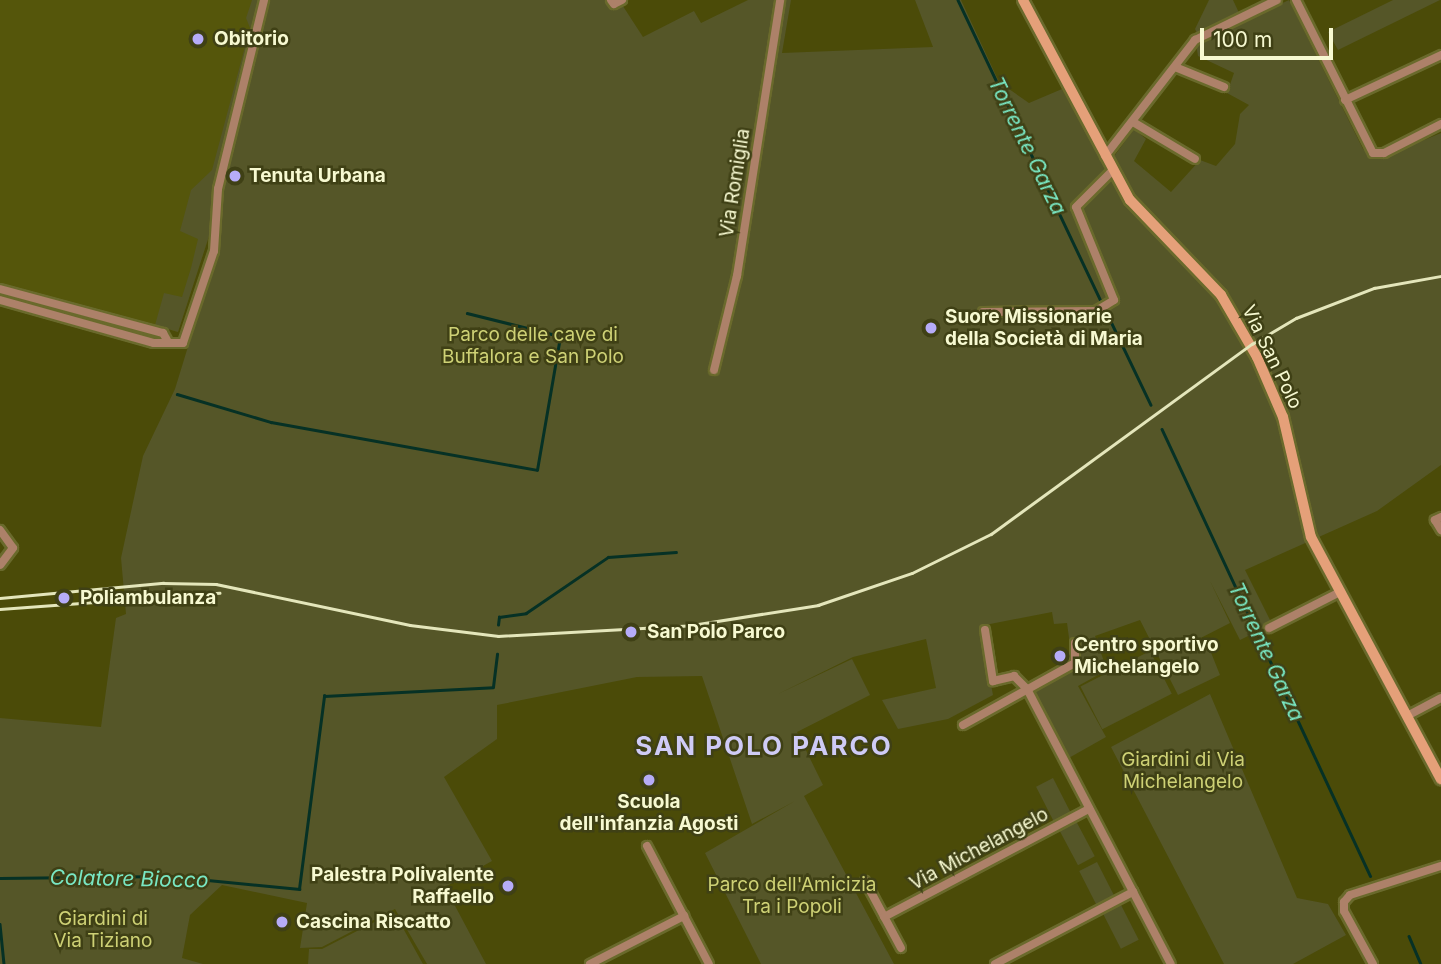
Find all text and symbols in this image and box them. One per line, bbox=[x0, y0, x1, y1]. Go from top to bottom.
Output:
scale bar bbox=[1203, 14, 1336, 58]
text: 100 m bbox=[1213, 27, 1272, 52]
place label: Obitorio bbox=[214, 28, 289, 50]
marker: Obitorio bbox=[188, 29, 208, 49]
water label: Torrente Garza bbox=[983, 73, 1071, 219]
street label: Via Romiglia bbox=[715, 127, 755, 239]
place label: Tenuta Urbana bbox=[249, 165, 386, 187]
marker: Tenuta Urbana bbox=[227, 168, 243, 184]
street label: Via San Polo bbox=[1237, 301, 1307, 413]
place label: Suore Missionarie della Società di Maria bbox=[945, 306, 1143, 350]
marker: Suore Missionarie della Società di Maria bbox=[923, 320, 939, 336]
park label: Parco delle cave di Buffalora e San Polo bbox=[442, 324, 624, 368]
water label: Torrente Garza bbox=[1223, 579, 1309, 725]
place label: Poliambulanza bbox=[80, 587, 216, 609]
marker: Poliambulanza bbox=[54, 588, 74, 608]
place label: San Polo Parco bbox=[647, 621, 785, 643]
marker: San Polo Parco bbox=[621, 622, 641, 642]
place label: Centro sportivo Michelangelo bbox=[1074, 634, 1219, 678]
marker: Centro sportivo Michelangelo bbox=[1052, 648, 1068, 664]
district label: SAN POLO PARCO bbox=[637, 730, 891, 762]
park label: Giardini di Via Michelangelo bbox=[1121, 749, 1245, 793]
marker: Scuola dell'infanzia Agosti bbox=[641, 772, 657, 788]
place label: Scuola dell'infanzia Agosti bbox=[560, 791, 738, 835]
street label: Via Michelangelo bbox=[906, 803, 1052, 895]
place label: Palestra Polivalente Raffaello bbox=[311, 864, 494, 908]
water label: Colatore Biocco bbox=[49, 865, 209, 893]
park label: Parco dell'Amicizia Tra i Popoli bbox=[708, 874, 876, 918]
marker: Palestra Polivalente Raffaello bbox=[500, 878, 516, 894]
park label: Giardini di Via Tiziano bbox=[54, 908, 152, 952]
place label: Cascina Riscatto bbox=[296, 911, 451, 933]
marker: Cascina Riscatto bbox=[274, 914, 290, 930]

